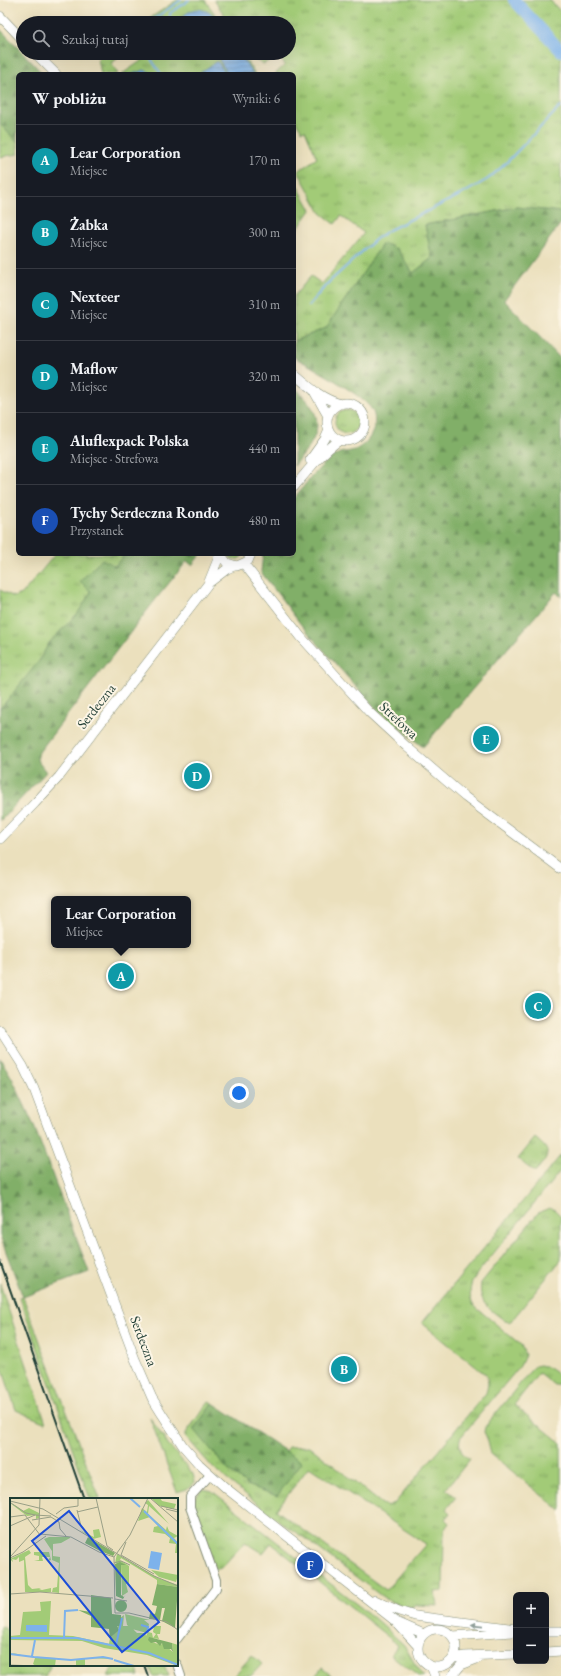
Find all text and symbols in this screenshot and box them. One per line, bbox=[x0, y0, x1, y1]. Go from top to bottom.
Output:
search box bbox=[16, 16, 296, 60]
icon: search bbox=[30, 27, 52, 49]
text: Szukaj tutaj bbox=[62, 29, 128, 48]
text: W pobliżu bbox=[32, 87, 106, 109]
text: Wyniki: 6 bbox=[232, 90, 280, 107]
text: Lear Corporation bbox=[70, 143, 181, 162]
text: A bbox=[40, 152, 50, 169]
text: 170 m bbox=[249, 152, 280, 169]
text: Miejsce bbox=[70, 162, 107, 179]
text: Żabka bbox=[70, 215, 108, 234]
text: B bbox=[41, 224, 49, 241]
text: 300 m bbox=[249, 224, 280, 241]
text: Miejsce bbox=[70, 234, 107, 251]
text: Nexteer bbox=[70, 287, 120, 306]
text: C bbox=[40, 296, 50, 313]
text: 310 m bbox=[249, 296, 280, 313]
text: Miejsce bbox=[70, 306, 107, 323]
text: Maflow bbox=[70, 359, 118, 378]
text: D bbox=[40, 368, 50, 385]
text: 320 m bbox=[249, 368, 280, 385]
text: Miejsce bbox=[70, 378, 107, 395]
text: Aluflexpack Polska bbox=[70, 431, 189, 450]
text: E bbox=[41, 440, 49, 457]
text: 440 m bbox=[249, 440, 280, 457]
text: Miejsce · Strefowa bbox=[70, 450, 159, 467]
text: Tychy Serdeczna Rondo bbox=[70, 503, 219, 522]
text: F bbox=[41, 512, 49, 529]
text: 480 m bbox=[249, 512, 280, 529]
text: Przystanek bbox=[70, 522, 124, 539]
street label: Serdeczna bbox=[73, 679, 120, 732]
street label: Strefowa bbox=[376, 697, 423, 743]
pin: E bbox=[473, 724, 499, 754]
pin: D bbox=[184, 761, 210, 791]
popup bbox=[51, 896, 191, 948]
text: Lear Corporation bbox=[66, 904, 176, 923]
text: Miejsce bbox=[66, 923, 103, 940]
pin: A bbox=[108, 961, 134, 991]
pin: C bbox=[525, 991, 551, 1021]
your location bbox=[229, 1083, 249, 1103]
street label: Serdeczna bbox=[126, 1313, 162, 1369]
pin: B bbox=[331, 1354, 357, 1384]
inset map bbox=[10, 1498, 178, 1666]
pin: F bbox=[297, 1550, 323, 1580]
map controls bbox=[513, 1592, 549, 1664]
button: + bbox=[513, 1592, 549, 1628]
one-way arrow bbox=[471, 1621, 483, 1628]
button: − bbox=[513, 1628, 549, 1664]

